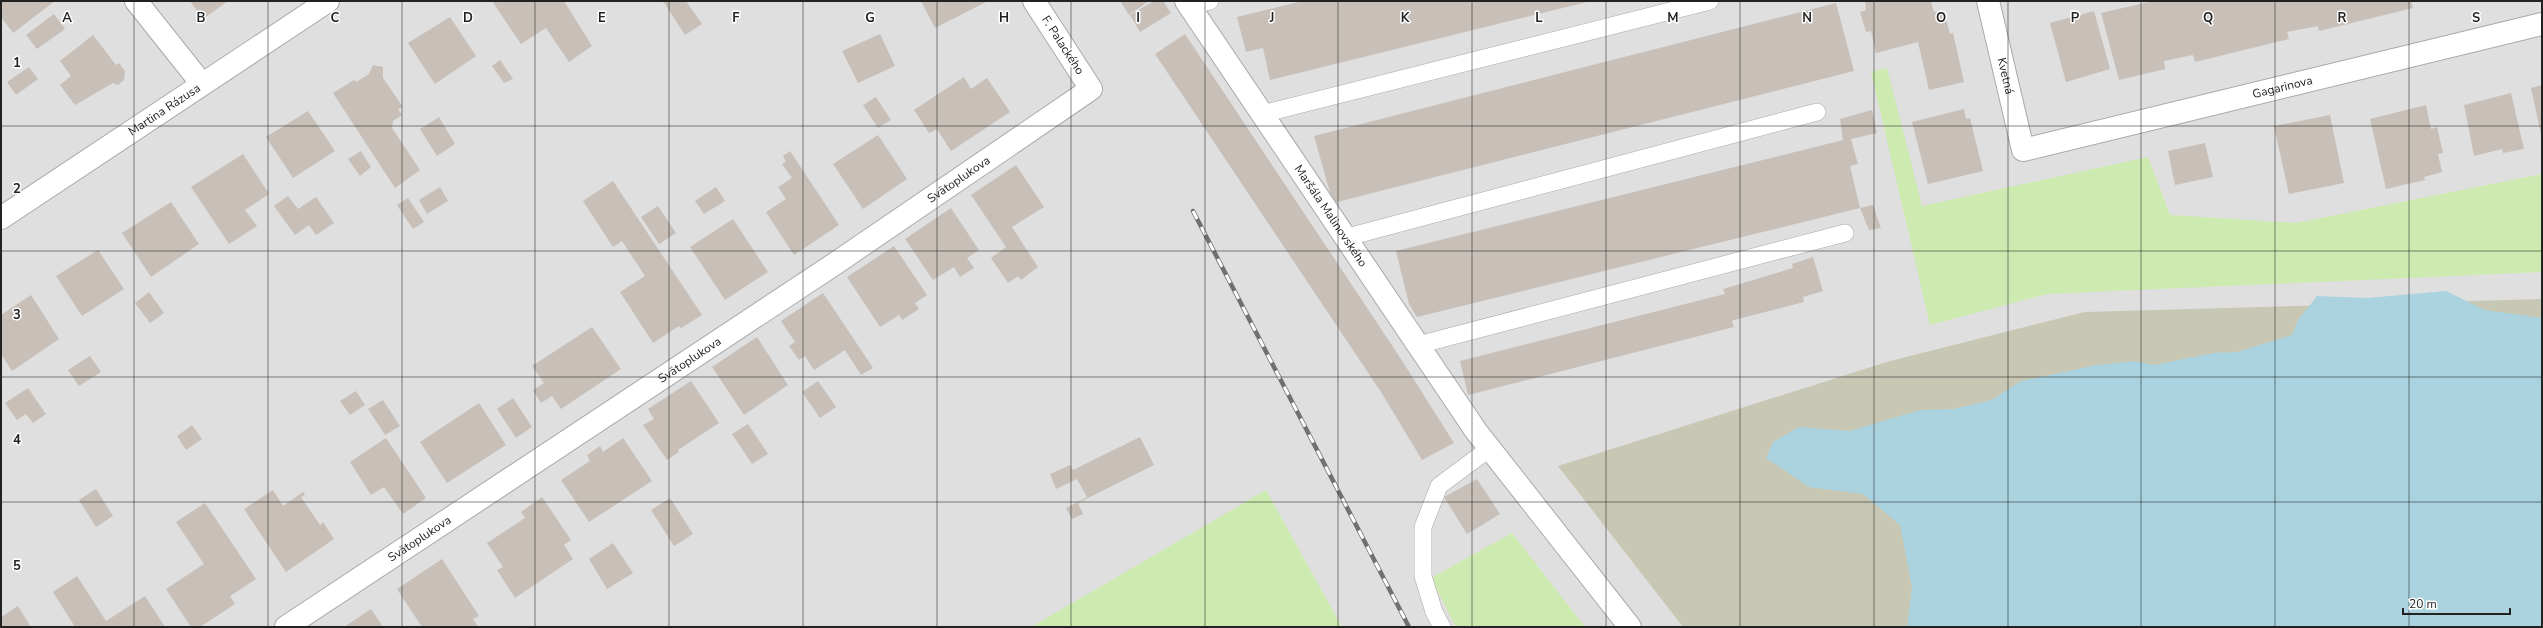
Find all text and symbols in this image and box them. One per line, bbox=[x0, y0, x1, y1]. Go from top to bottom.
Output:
text: A bbox=[62, 9, 72, 27]
text: B bbox=[197, 9, 206, 27]
text: C bbox=[331, 9, 340, 27]
text: D bbox=[463, 9, 473, 27]
text: E bbox=[598, 9, 606, 27]
text: F bbox=[732, 9, 740, 27]
text: G bbox=[865, 9, 875, 27]
text: H bbox=[999, 9, 1009, 27]
text: I bbox=[1136, 9, 1140, 27]
text: J bbox=[1269, 9, 1274, 27]
text: K bbox=[1401, 9, 1410, 27]
text: L bbox=[1535, 9, 1543, 27]
text: M bbox=[1667, 9, 1679, 27]
text: N bbox=[1802, 9, 1812, 27]
text: O bbox=[1936, 9, 1946, 27]
text: P bbox=[2071, 9, 2080, 27]
text: Q bbox=[2203, 9, 2213, 27]
text: R bbox=[2338, 9, 2347, 27]
text: S bbox=[2472, 9, 2480, 27]
street label: F. Palackého bbox=[1038, 13, 1088, 78]
text: 1 bbox=[13, 54, 21, 72]
street label: Kvetná bbox=[1994, 56, 2018, 96]
street label: Gagarinova bbox=[2251, 72, 2314, 102]
street label: Martina Rázusa bbox=[125, 80, 203, 139]
street label: Svätoplukova bbox=[924, 152, 993, 206]
street label: Maršála Malinovského bbox=[1291, 161, 1371, 270]
text: 2 bbox=[13, 180, 21, 198]
text: 3 bbox=[13, 306, 21, 324]
street label: Svätoplukova bbox=[655, 333, 724, 387]
text: 4 bbox=[13, 431, 21, 449]
street label: Svätoplukova bbox=[385, 512, 454, 565]
text: 5 bbox=[13, 557, 21, 575]
scale bar bbox=[2403, 590, 2510, 616]
text: 20 m bbox=[2409, 596, 2437, 612]

